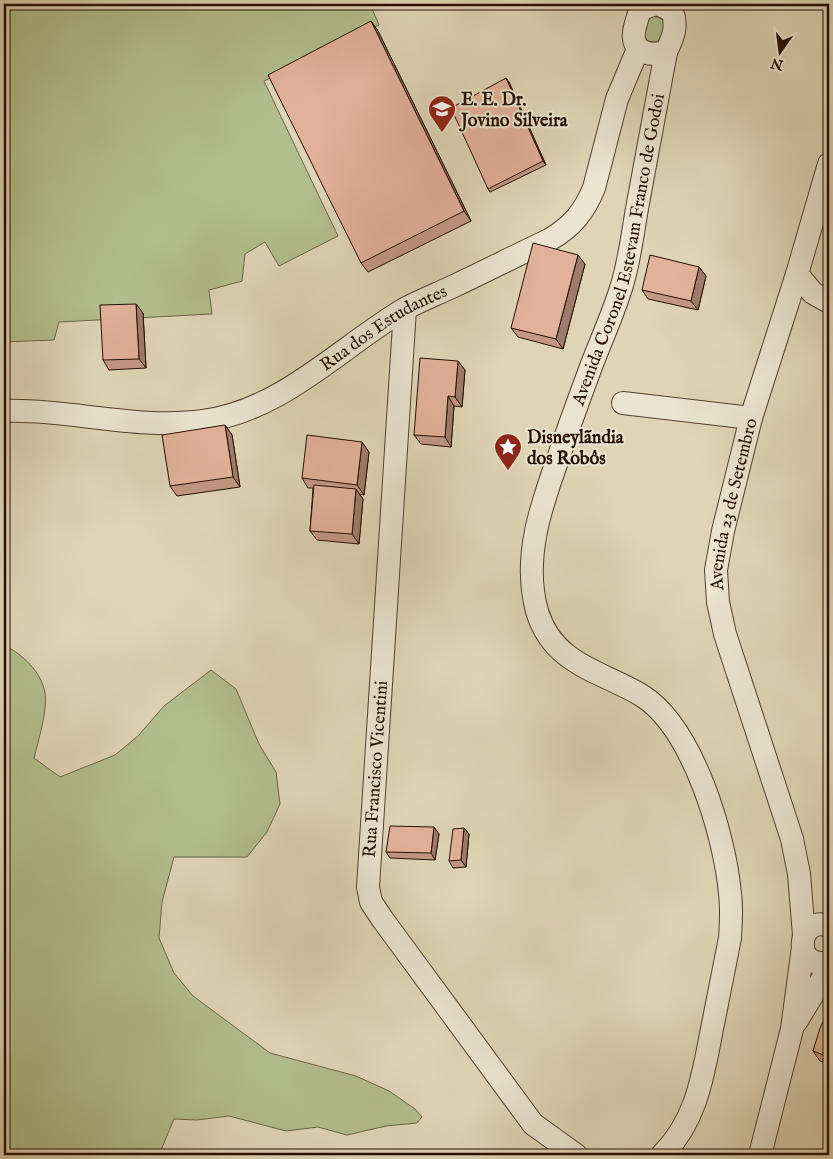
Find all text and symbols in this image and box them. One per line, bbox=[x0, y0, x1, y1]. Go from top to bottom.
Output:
north arrow bbox=[756, 28, 806, 78]
text: N bbox=[769, 53, 786, 74]
place label: E. E. Dr. Jovino Silveira bbox=[459, 89, 569, 133]
street label: Avenida Coronel Estevam Franco de Godoi bbox=[567, 92, 671, 410]
school or university icon: E. E. Dr. Jovino Silveira bbox=[427, 94, 457, 133]
street label: Rua dos Estudantes bbox=[316, 281, 451, 377]
street label: Avenida 23 de Setembro bbox=[706, 416, 764, 592]
place label: Disneylãndia dos Robôs bbox=[527, 427, 625, 471]
place icon: Disneylãndia dos Robôs bbox=[493, 432, 523, 471]
street label: Rua Francisco Vicentini bbox=[359, 680, 394, 858]

